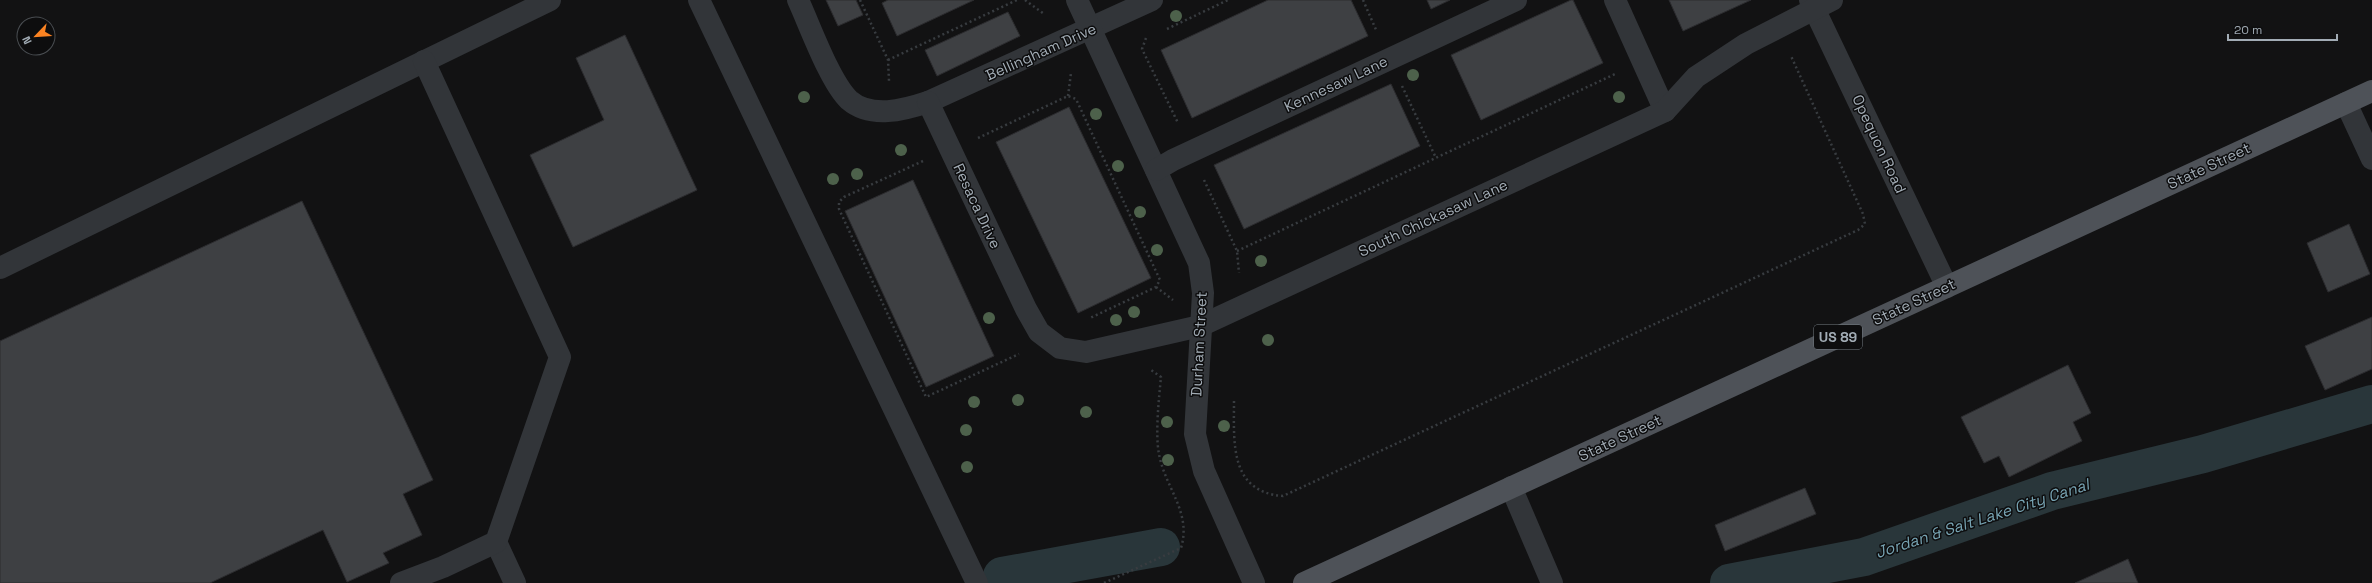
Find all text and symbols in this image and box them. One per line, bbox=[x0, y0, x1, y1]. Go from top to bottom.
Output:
north arrow bbox=[16, 16, 56, 56]
scale bar bbox=[2228, 16, 2337, 42]
street label: Bellingham Drive bbox=[983, 19, 1099, 84]
text: 20 m bbox=[2234, 22, 2262, 38]
text: N bbox=[19, 34, 35, 47]
street label: Kennesaw Lane bbox=[1281, 51, 1391, 116]
street label: Opequon Road bbox=[1848, 91, 1911, 196]
street label: State Street bbox=[2164, 138, 2253, 193]
street label: Resaca Drive bbox=[949, 160, 1006, 252]
street label: South Chickasaw Lane bbox=[1355, 175, 1511, 261]
street label: State Street bbox=[1869, 274, 1958, 329]
street label: Durham Street bbox=[1186, 291, 1211, 397]
road number: US 89 bbox=[1814, 325, 1862, 349]
street label: State Street bbox=[1575, 410, 1664, 465]
water label: Jordan & Salt Lake City Canal bbox=[1872, 473, 2094, 563]

